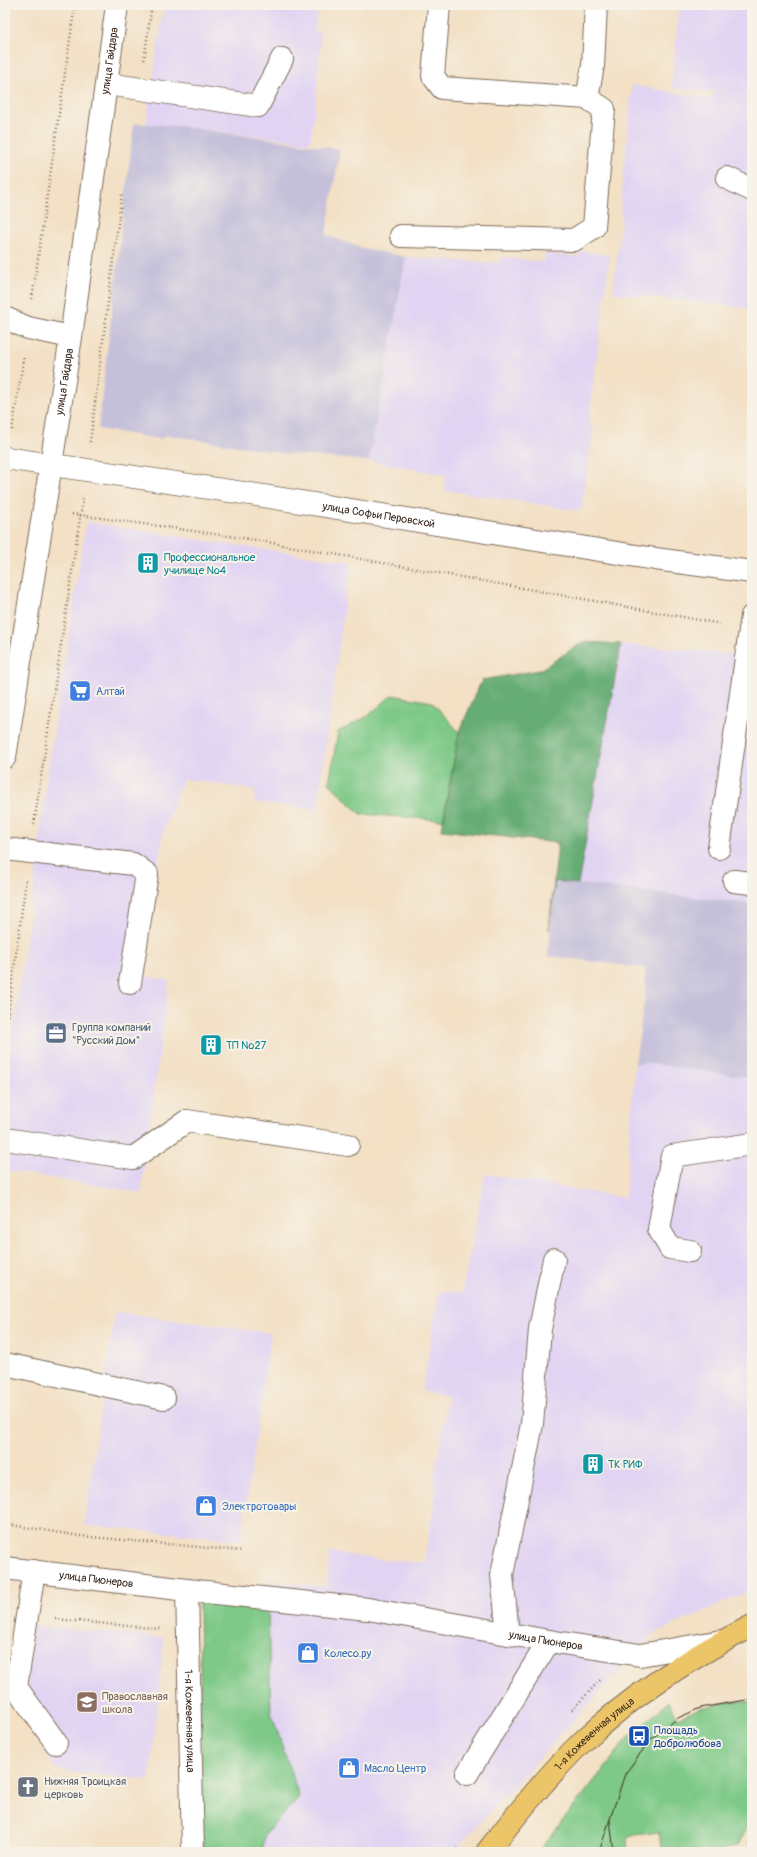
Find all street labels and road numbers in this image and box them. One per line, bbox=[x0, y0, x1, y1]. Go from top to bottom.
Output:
street label: улица Гайдара bbox=[98, 26, 120, 96]
street label: улица Гайдара bbox=[52, 347, 76, 417]
street label: улица Софьи Перовской bbox=[321, 499, 436, 530]
street label: улица Пионеров bbox=[57, 1568, 134, 1590]
street label: улица Пионеров bbox=[507, 1627, 584, 1653]
street label: 1-я Кожевенная улица bbox=[182, 1669, 198, 1773]
street label: 1-я Кожевенная улица bbox=[551, 1694, 637, 1773]

